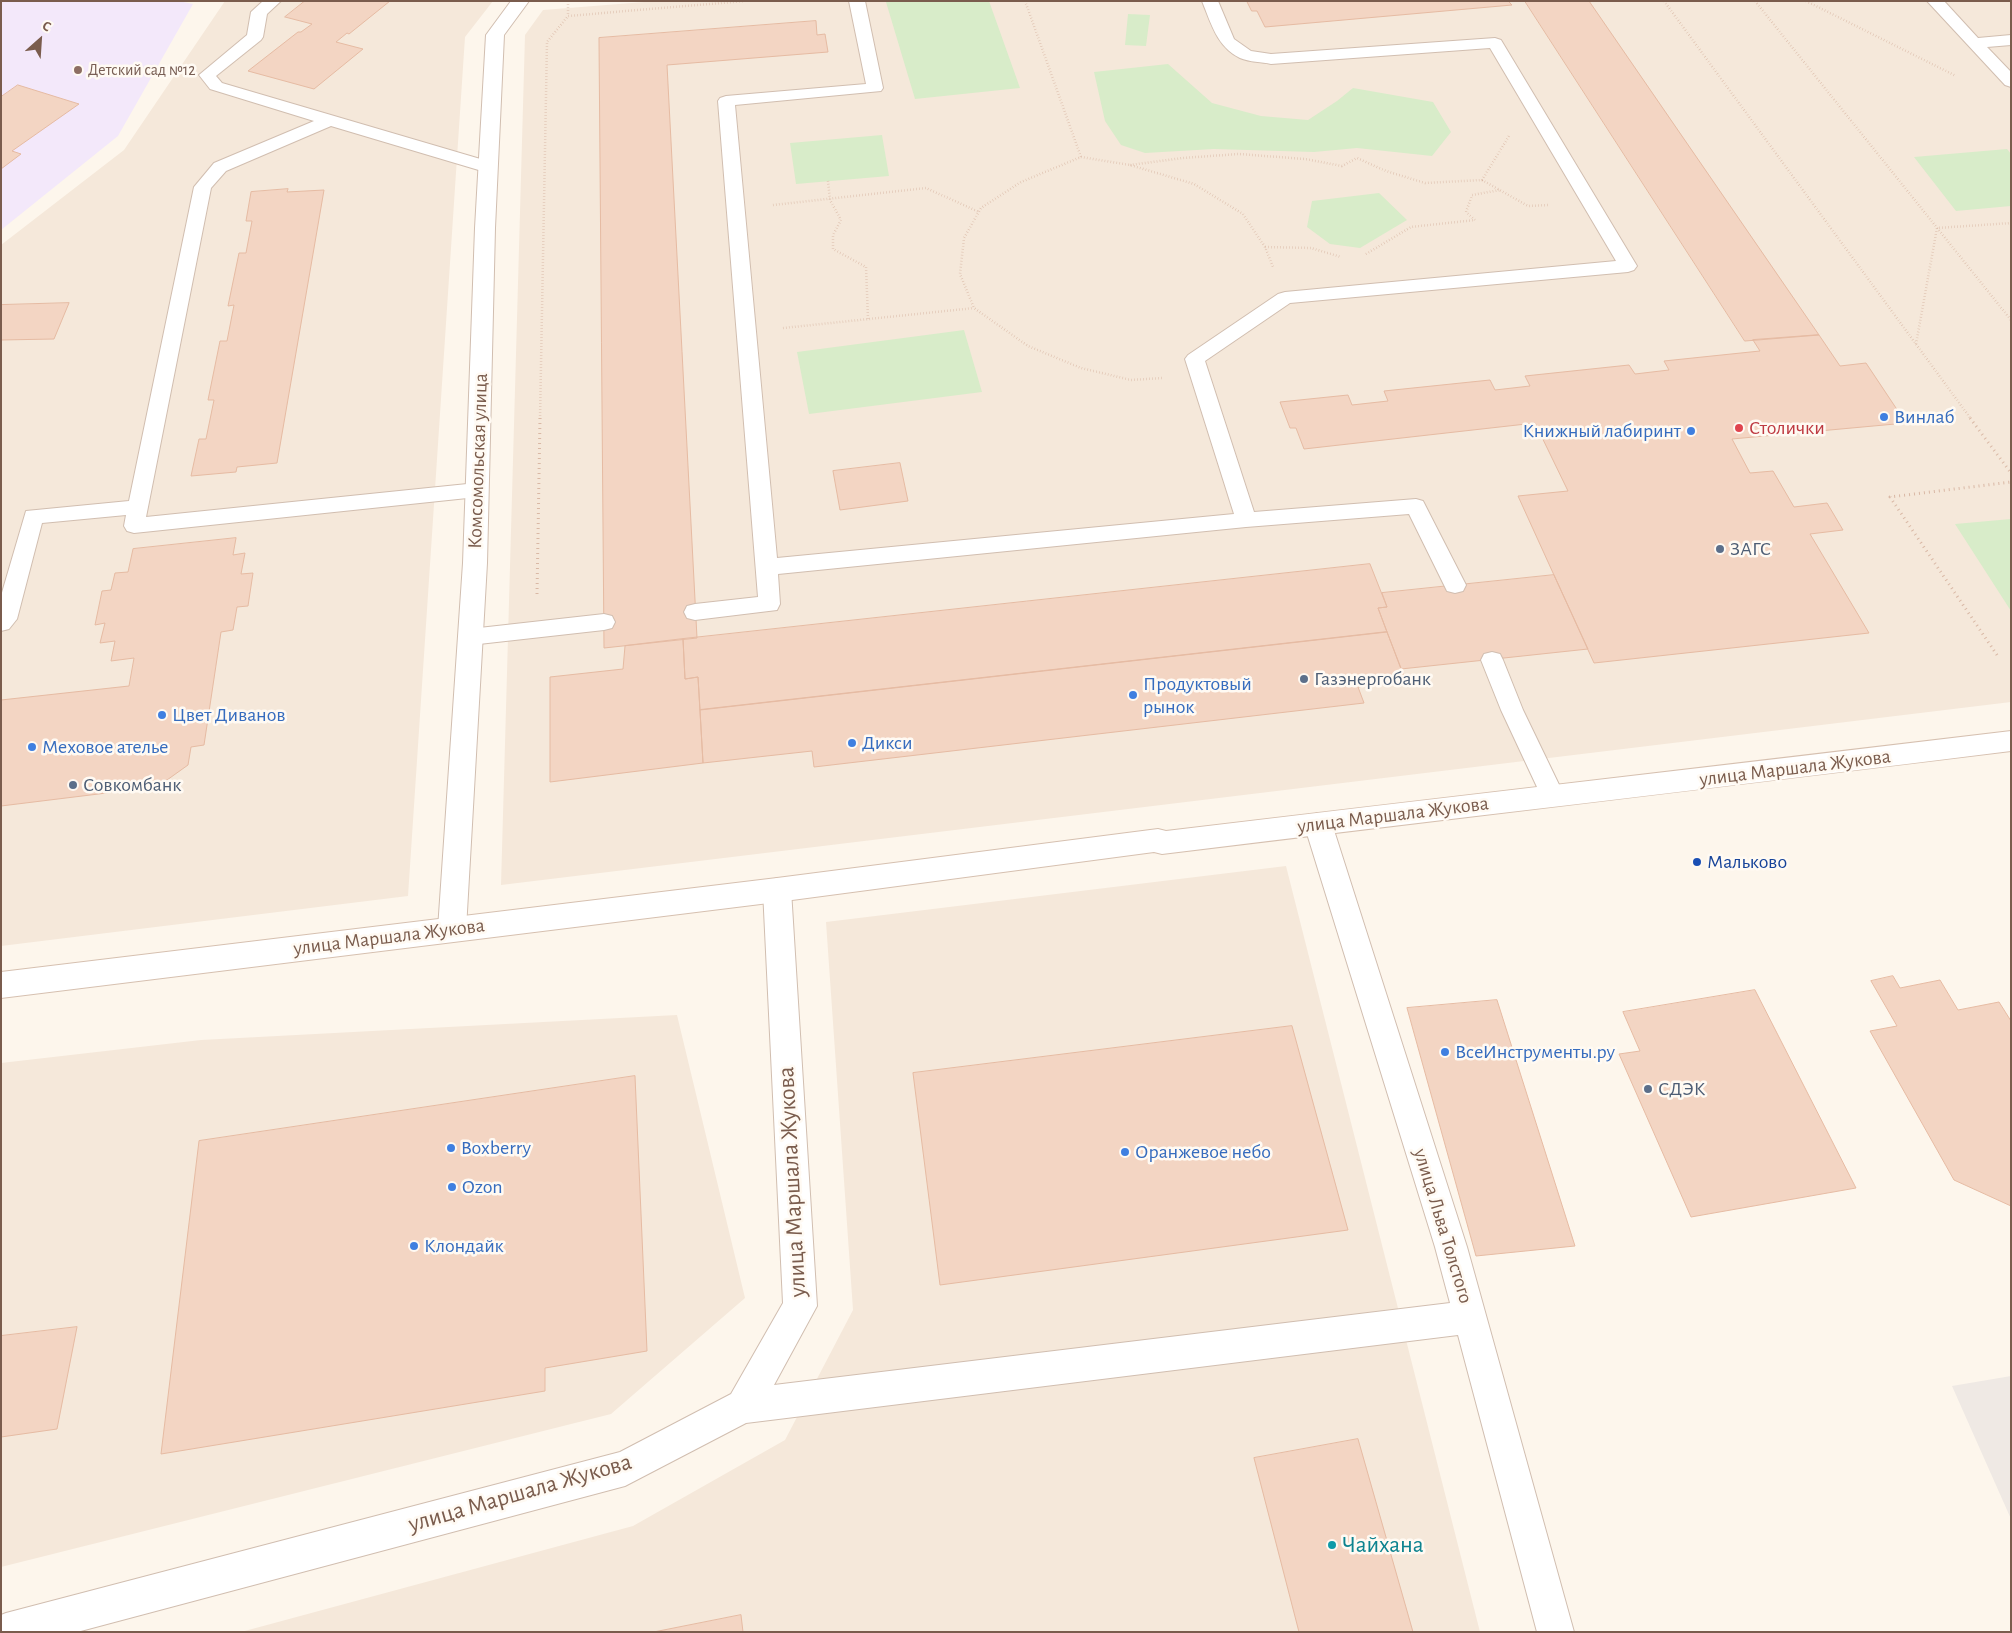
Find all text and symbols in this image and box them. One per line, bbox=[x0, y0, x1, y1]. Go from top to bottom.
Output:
north arrow bbox=[15, 15, 65, 65]
text: С bbox=[40, 19, 53, 35]
place label: Детский сад №12 bbox=[88, 60, 196, 80]
marker: Детский сад №12 bbox=[72, 64, 84, 76]
street label: Комсомольская улица bbox=[463, 373, 493, 549]
place label: Винлаб bbox=[1894, 405, 1954, 429]
marker: Винлаб bbox=[1878, 411, 1890, 423]
place label: Столички bbox=[1749, 416, 1825, 440]
place label: Книжный лабиринт bbox=[1522, 419, 1681, 443]
marker: Столички bbox=[1733, 422, 1745, 434]
marker: Книжный лабиринт bbox=[1685, 425, 1697, 437]
place label: ЗАГС bbox=[1730, 537, 1771, 561]
marker: ЗАГС bbox=[1714, 543, 1726, 555]
place label: Газэнергобанк bbox=[1314, 667, 1431, 691]
place label: Продуктовый рынок bbox=[1143, 672, 1252, 719]
marker: Газэнергобанк bbox=[1298, 673, 1310, 685]
marker: Продуктовый рынок bbox=[1127, 689, 1139, 701]
place label: Цвет Диванов bbox=[172, 703, 286, 727]
marker: Цвет Диванов bbox=[156, 709, 168, 721]
place label: Дикси bbox=[862, 731, 913, 755]
place label: Меховое ателье bbox=[42, 735, 169, 759]
marker: Дикси bbox=[846, 737, 858, 749]
marker: Меховое ателье bbox=[26, 741, 38, 753]
street label: улица Маршала Жукова bbox=[1698, 744, 1892, 792]
place label: Совкомбанк bbox=[83, 773, 181, 797]
marker: Совкомбанк bbox=[67, 779, 79, 791]
street label: улица Маршала Жукова bbox=[1296, 791, 1490, 839]
place label: Мальково bbox=[1707, 850, 1787, 874]
marker: Мальково bbox=[1691, 856, 1703, 868]
street label: улица Маршала Жукова bbox=[292, 913, 486, 961]
place label: ВсеИнструменты.ру bbox=[1455, 1040, 1615, 1064]
marker: ВсеИнструменты.ру bbox=[1439, 1046, 1451, 1058]
street label: улица Маршала Жукова bbox=[772, 1066, 812, 1298]
place label: СДЭК bbox=[1658, 1077, 1705, 1101]
marker: СДЭК bbox=[1642, 1083, 1654, 1095]
place label: Boxberry bbox=[461, 1136, 531, 1160]
place label: Оранжевое небо bbox=[1135, 1140, 1271, 1164]
marker: Boxberry bbox=[445, 1142, 457, 1154]
marker: Оранжевое небо bbox=[1119, 1146, 1131, 1158]
street label: улица Льва Толстого bbox=[1408, 1146, 1478, 1306]
place label: Ozon bbox=[462, 1175, 503, 1199]
marker: Ozon bbox=[446, 1181, 458, 1193]
place label: Клондайк bbox=[424, 1234, 504, 1258]
marker: Клондайк bbox=[408, 1240, 420, 1252]
street label: улица Маршала Жукова bbox=[405, 1447, 635, 1539]
place label: Чайхана bbox=[1342, 1531, 1424, 1559]
marker: Чайхана bbox=[1326, 1539, 1338, 1551]

